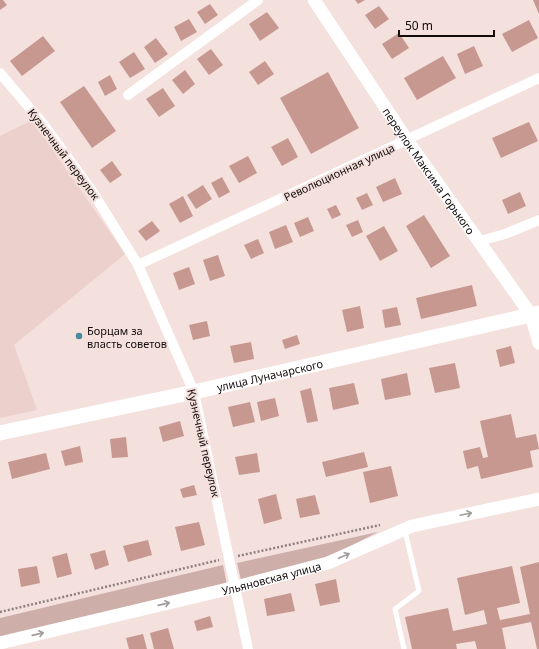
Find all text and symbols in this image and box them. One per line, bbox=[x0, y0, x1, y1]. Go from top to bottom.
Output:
scale bar bbox=[399, 12, 494, 38]
text: 50 m bbox=[405, 17, 433, 34]
street label: переулок Максима Горького bbox=[380, 104, 479, 237]
street label: Кузнечный переулок bbox=[25, 105, 103, 203]
street label: Революционная улица bbox=[281, 140, 397, 204]
place label: Борцам за власть советов bbox=[87, 323, 167, 351]
marker: Борцам за власть советов bbox=[74, 331, 84, 341]
street label: улица Луначарского bbox=[215, 355, 324, 394]
street label: Кузнечный переулок bbox=[184, 387, 224, 499]
one-way arrow bbox=[460, 510, 473, 518]
one-way arrow bbox=[337, 551, 349, 559]
street label: Ульяновская улица bbox=[220, 558, 323, 598]
one-way arrow bbox=[158, 600, 171, 608]
one-way arrow bbox=[31, 630, 44, 638]

